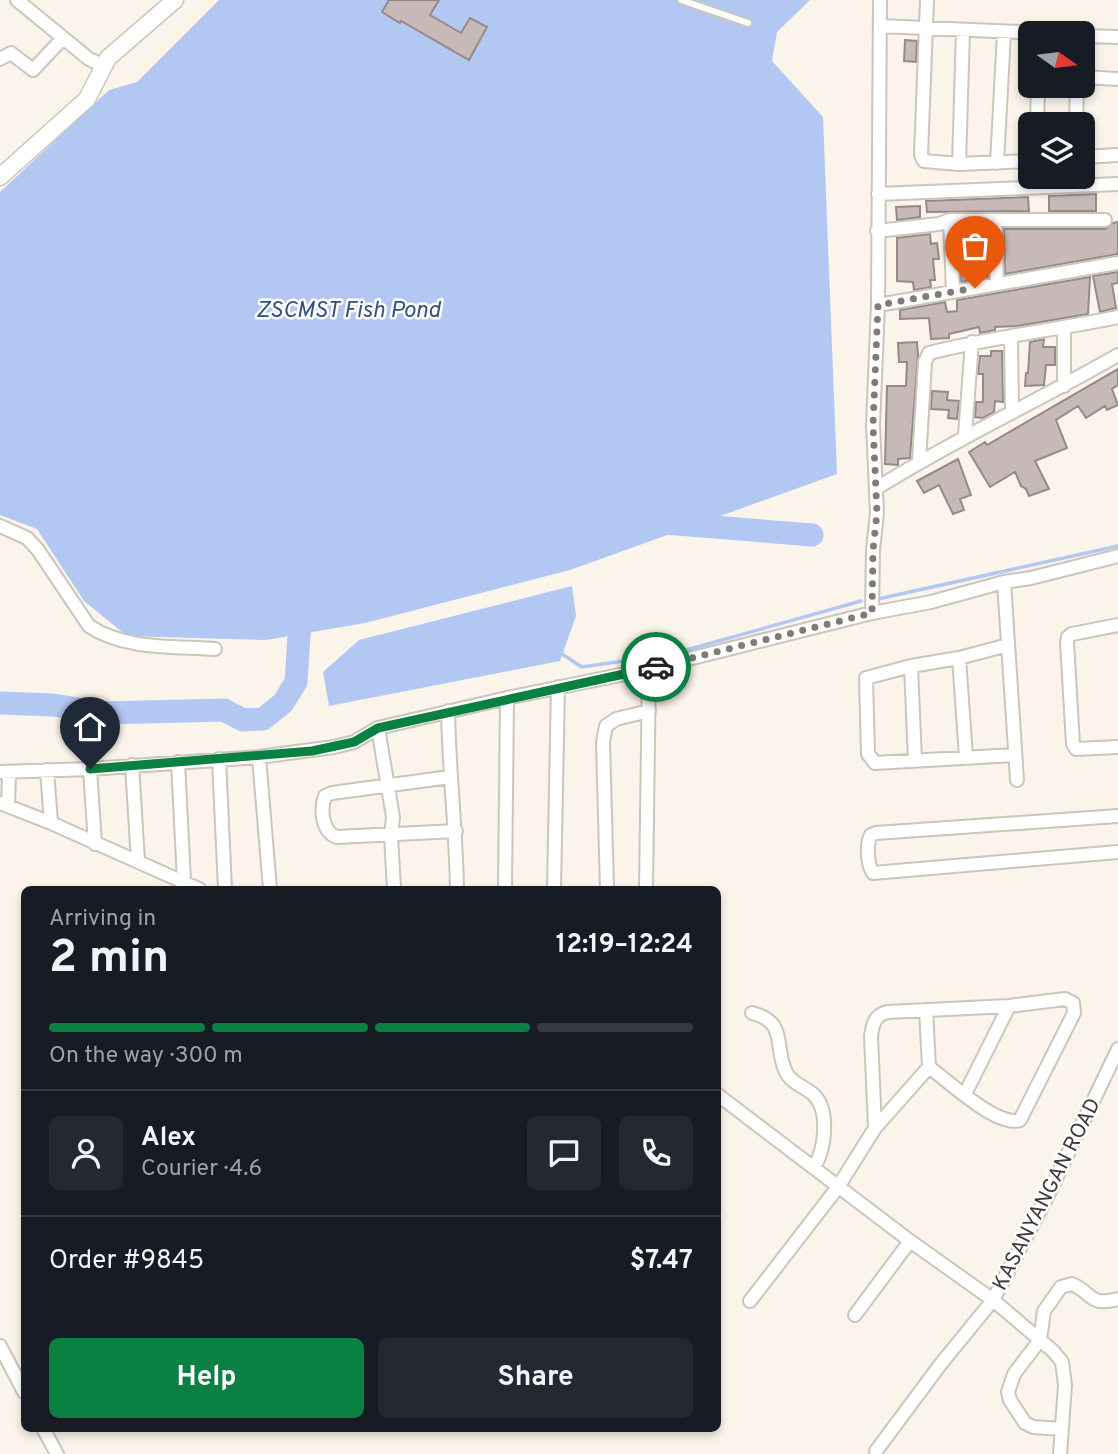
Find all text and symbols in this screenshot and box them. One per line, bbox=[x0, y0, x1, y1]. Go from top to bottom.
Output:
north arrow bbox=[1018, 21, 1096, 98]
map controls bbox=[1018, 21, 1095, 189]
button: layers bbox=[1018, 112, 1095, 189]
pin bbox=[945, 216, 1005, 288]
icon: bag bbox=[956, 227, 994, 265]
water label: ZSCMST Fish Pond bbox=[256, 297, 442, 326]
courier bbox=[621, 632, 691, 702]
icon: car bbox=[637, 648, 675, 686]
pin bbox=[60, 697, 120, 769]
icon: home bbox=[71, 708, 109, 746]
text: Arriving in bbox=[49, 905, 156, 934]
text: 12:19–12:24 bbox=[556, 929, 693, 962]
text: 2 min bbox=[49, 930, 169, 989]
text: On the way · 300 m bbox=[49, 1042, 243, 1071]
street label: KASANYANGAN ROAD bbox=[987, 1094, 1108, 1295]
button: person bbox=[49, 1116, 123, 1190]
button: chat bbox=[527, 1116, 601, 1190]
button: phone bbox=[619, 1116, 693, 1190]
text: Alex bbox=[141, 1122, 196, 1155]
text: Courier · 4.6 bbox=[141, 1155, 262, 1184]
text: Order #9845 bbox=[49, 1245, 204, 1278]
text: $7.47 bbox=[630, 1245, 693, 1278]
button: Help bbox=[49, 1338, 364, 1418]
button: Share bbox=[378, 1338, 693, 1418]

